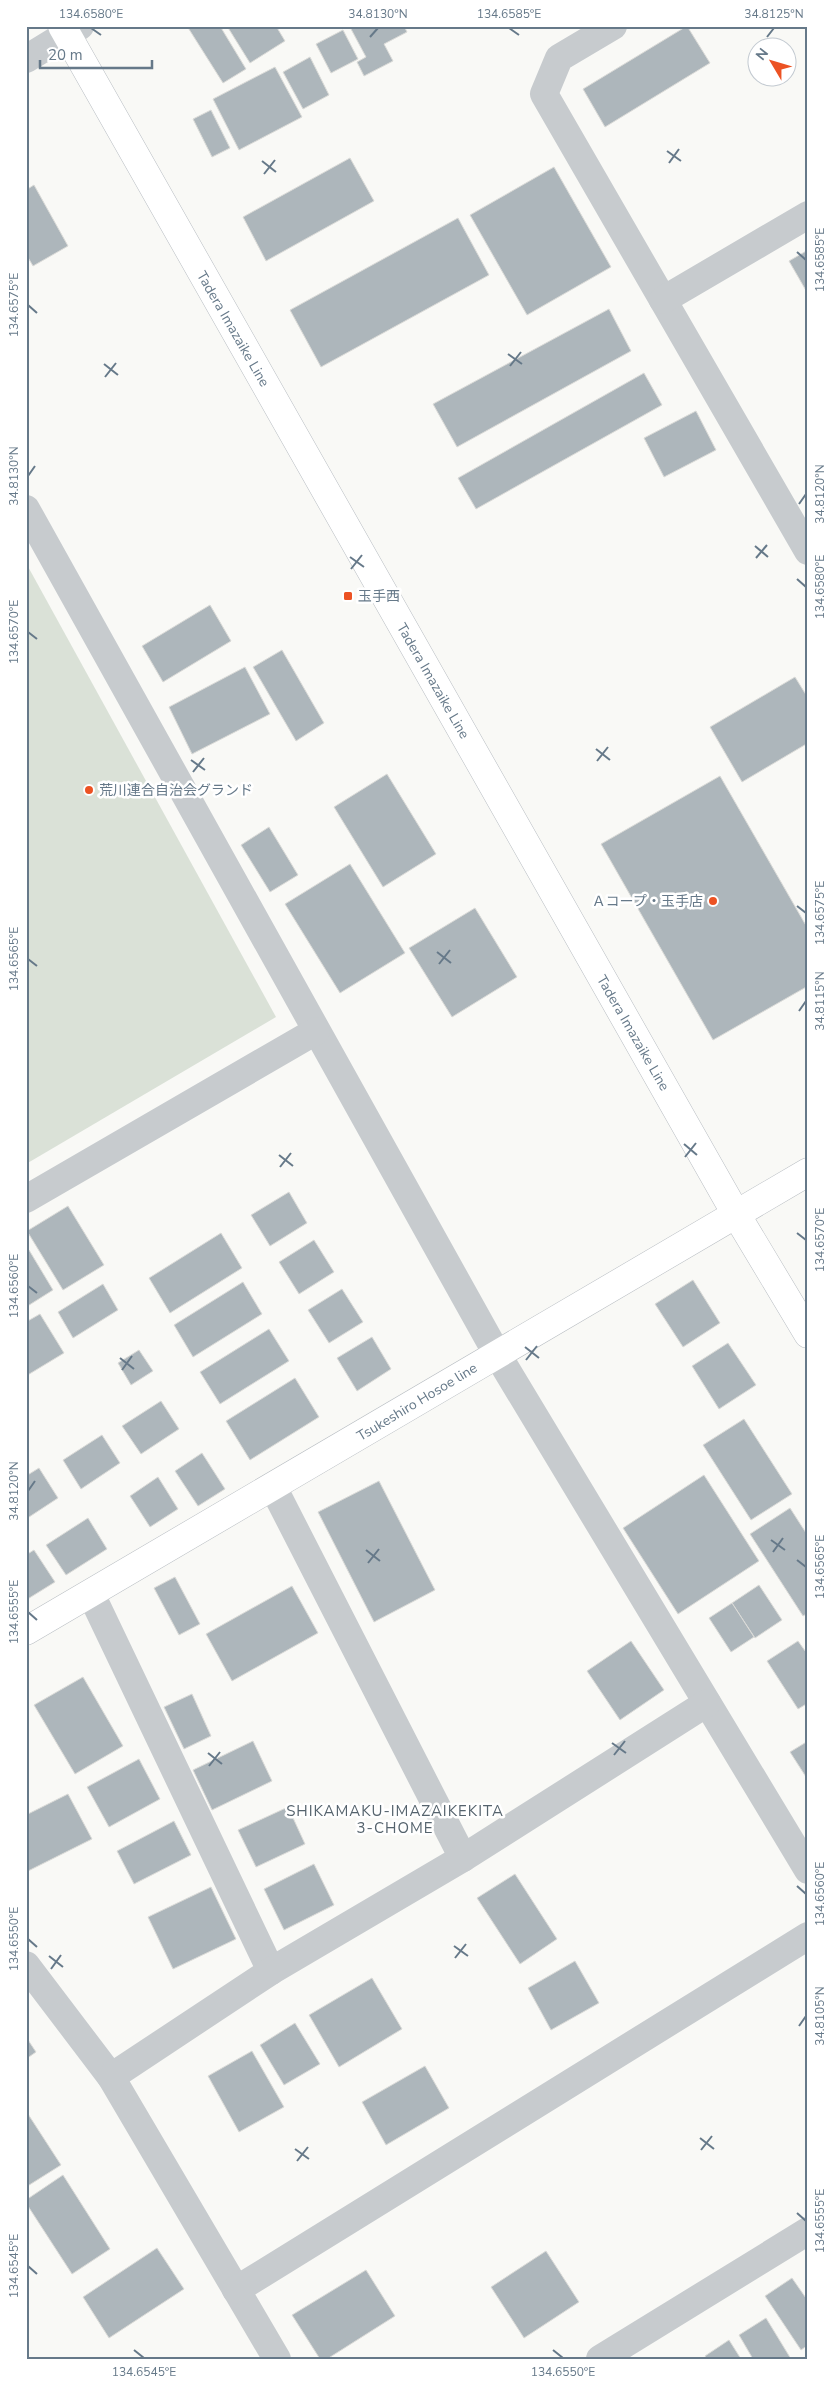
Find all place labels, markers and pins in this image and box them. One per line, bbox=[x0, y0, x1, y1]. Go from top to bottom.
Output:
place label: 玉手西 bbox=[358, 587, 400, 606]
marker: 玉手西 bbox=[342, 590, 354, 602]
place label: 荒川連合自治会グランド bbox=[99, 781, 253, 800]
marker: 荒川連合自治会グランド bbox=[83, 784, 95, 796]
place label: Ａコープ・玉手店 bbox=[592, 892, 703, 911]
marker: Ａコープ・玉手店 bbox=[707, 895, 719, 907]

